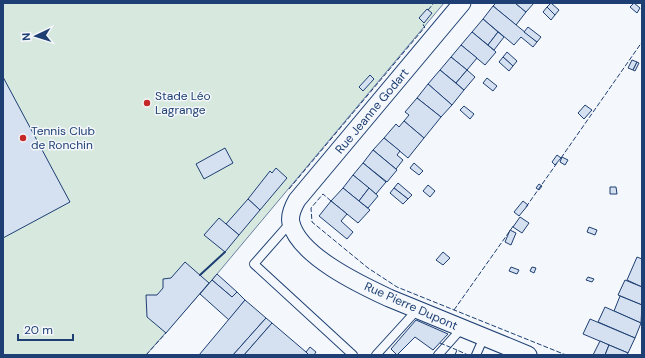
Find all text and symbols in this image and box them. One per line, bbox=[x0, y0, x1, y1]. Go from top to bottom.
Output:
north arrow bbox=[16, 16, 56, 56]
text: N bbox=[19, 32, 33, 41]
street label: Rue Jeanne Godart bbox=[332, 65, 413, 157]
place label: Stade Léo Lagrange bbox=[155, 88, 211, 118]
marker: Stade Léo Lagrange bbox=[142, 98, 152, 108]
place label: Tennis Club de Ronchin bbox=[31, 123, 95, 153]
marker: Tennis Club de Ronchin bbox=[18, 133, 28, 143]
street label: Rue Pierre Dupont bbox=[362, 278, 461, 334]
scale bar bbox=[18, 316, 73, 342]
text: 20 m bbox=[24, 322, 53, 338]

